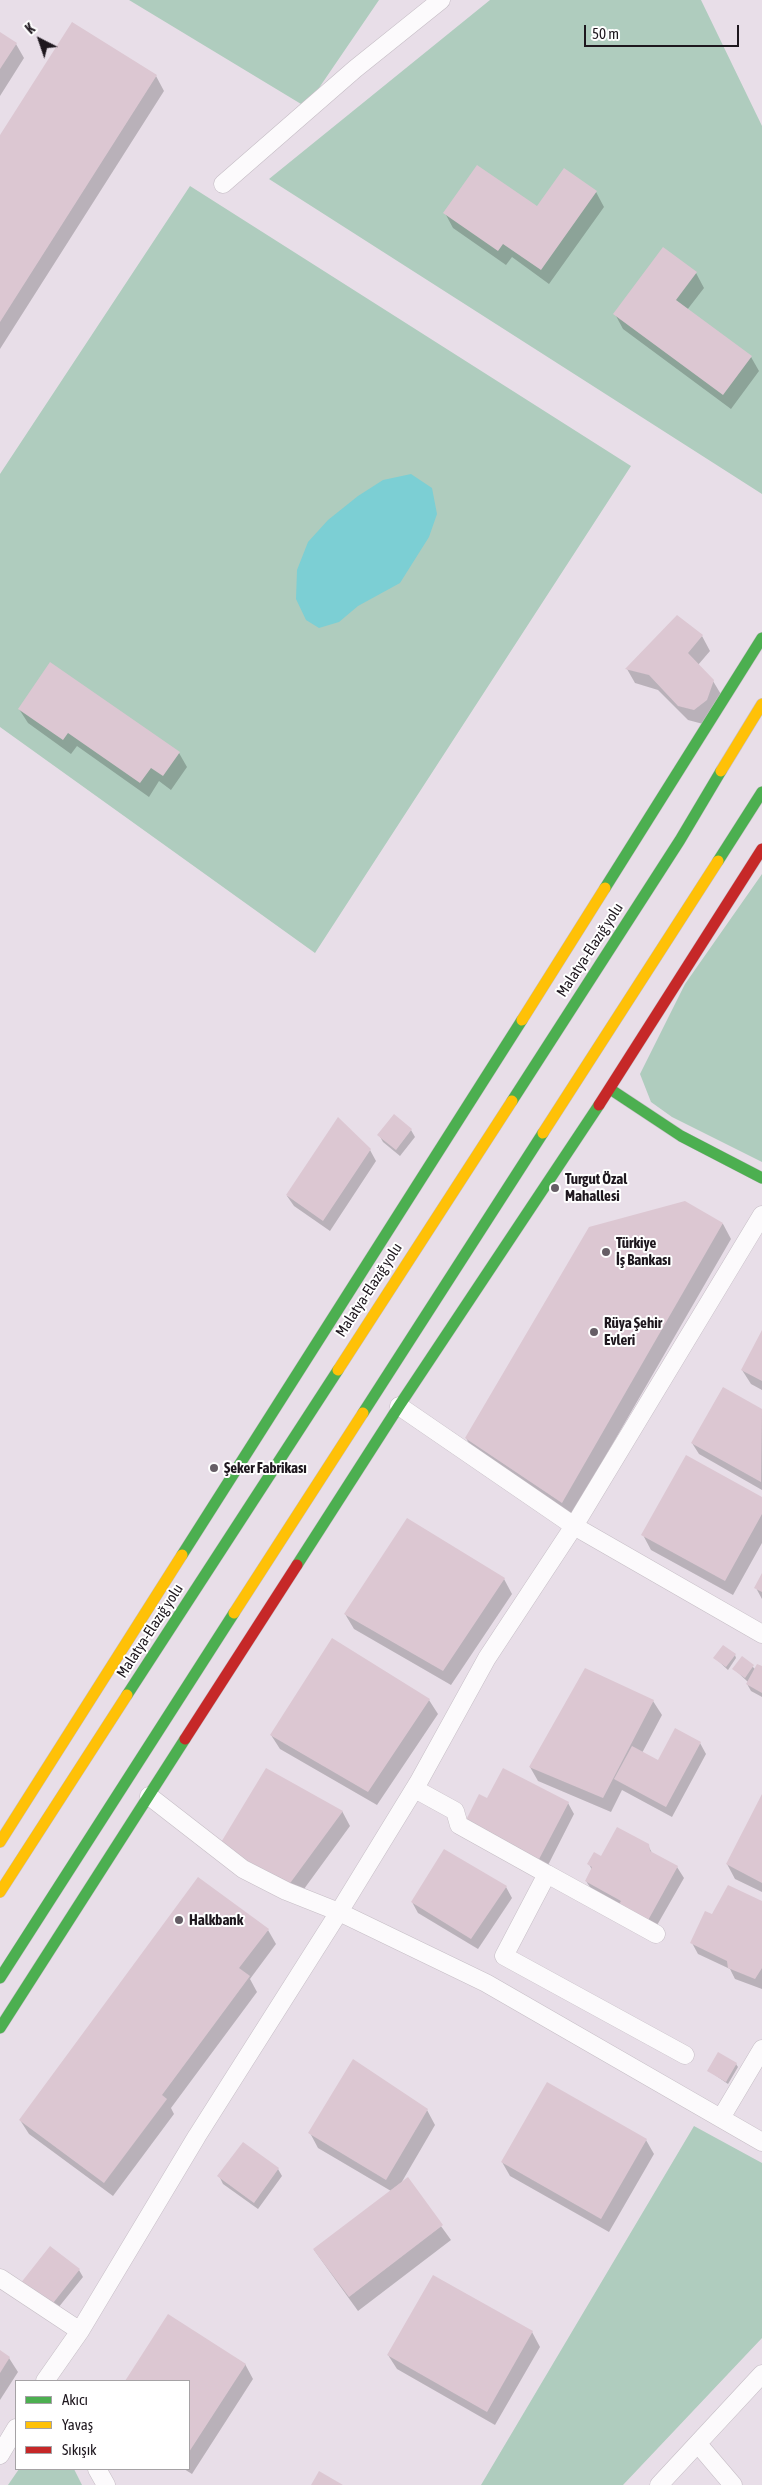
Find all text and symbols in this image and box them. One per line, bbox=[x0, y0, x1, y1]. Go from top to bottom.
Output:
north arrow bbox=[15, 15, 65, 65]
scale bar bbox=[587, 15, 742, 47]
text: K bbox=[22, 20, 38, 37]
text: 50 m bbox=[592, 25, 619, 42]
street label: Malatya-Elazığ yolu bbox=[553, 900, 627, 1000]
place label: Turgut Özal Mahallesi bbox=[565, 1170, 627, 1205]
marker: Turgut Özal Mahallesi bbox=[549, 1182, 561, 1194]
place label: Türkiye İş Bankası bbox=[616, 1234, 671, 1269]
street label: Malatya-Elazığ yolu bbox=[332, 1240, 406, 1340]
marker: Türkiye İş Bankası bbox=[600, 1246, 612, 1258]
place label: Rüya Şehir Evleri bbox=[604, 1314, 662, 1349]
marker: Rüya Şehir Evleri bbox=[588, 1326, 600, 1338]
place label: Şeker Fabrikası bbox=[224, 1459, 307, 1477]
marker: Şeker Fabrikası bbox=[208, 1462, 220, 1474]
street label: Malatya-Elazığ yolu bbox=[113, 1581, 187, 1681]
place label: Halkbank bbox=[189, 1911, 243, 1929]
marker: Halkbank bbox=[173, 1914, 185, 1926]
legend bbox=[15, 2380, 190, 2470]
text: Akıcı bbox=[62, 2391, 88, 2408]
text: Yavaş bbox=[62, 2416, 93, 2433]
text: Sıkışık bbox=[62, 2441, 97, 2458]

